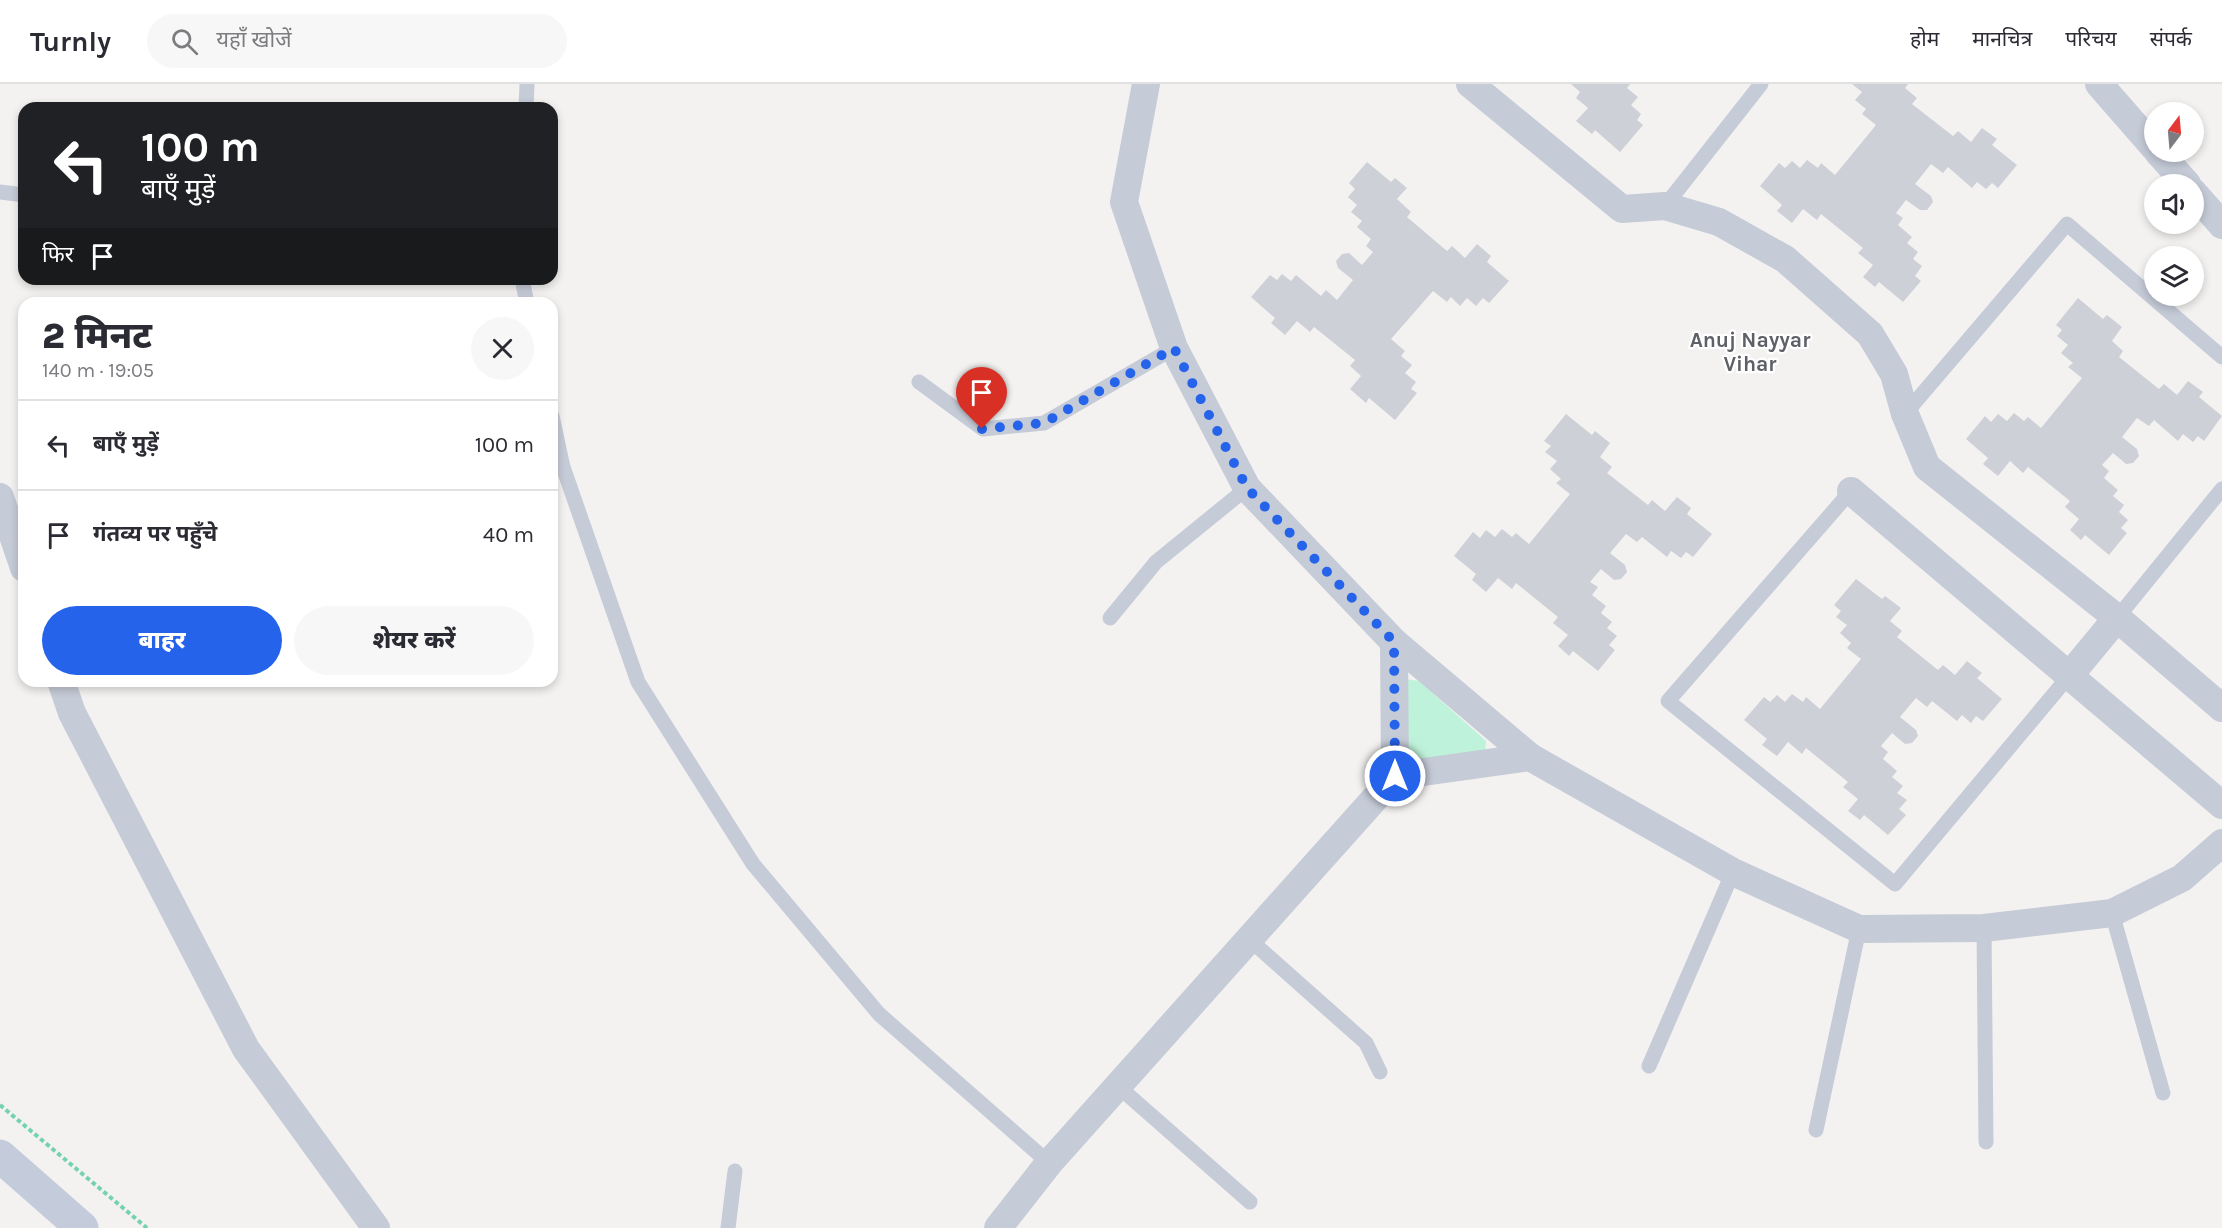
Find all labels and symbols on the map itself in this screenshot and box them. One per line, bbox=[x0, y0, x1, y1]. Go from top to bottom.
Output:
north arrow bbox=[2144, 102, 2204, 162]
district label: Anuj Nayyar Vihar bbox=[1690, 328, 1811, 376]
pin bbox=[956, 367, 1007, 429]
position arrow bbox=[1363, 744, 1427, 808]

